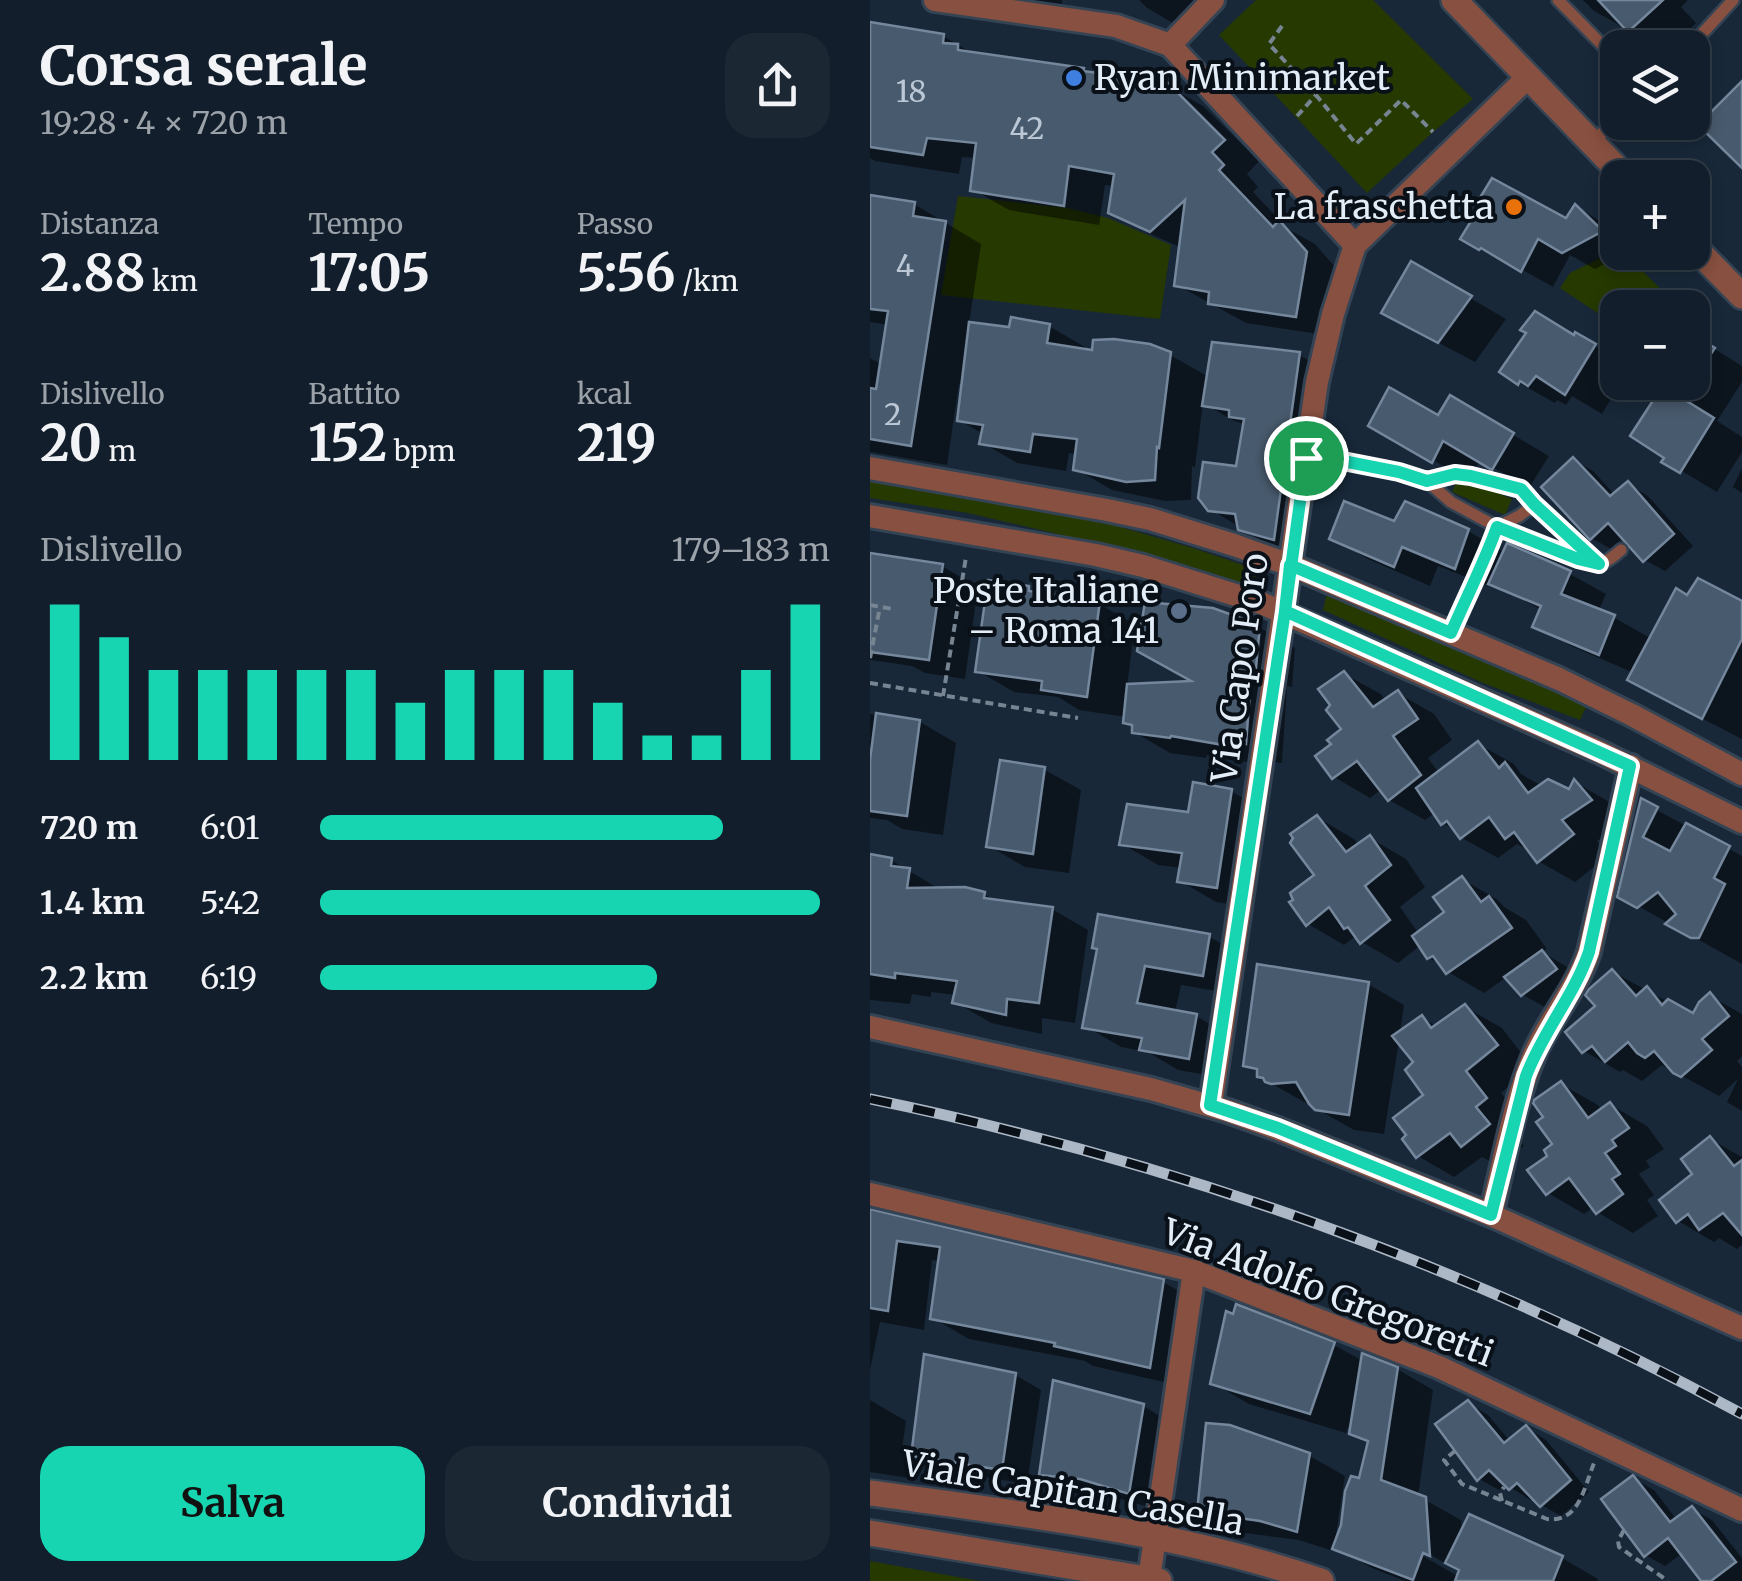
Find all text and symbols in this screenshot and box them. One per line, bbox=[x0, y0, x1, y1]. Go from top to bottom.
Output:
map controls bbox=[1600, 30, 1710, 400]
button: layers bbox=[1600, 30, 1710, 140]
text: Corsa serale bbox=[40, 31, 367, 100]
button: share bbox=[725, 33, 830, 138]
place label: Ryan Minimarket bbox=[1094, 56, 1390, 100]
marker: Ryan Minimarket bbox=[1063, 67, 1085, 89]
house number: 18 bbox=[896, 72, 926, 110]
text: 19:28 · 4 × 720 m bbox=[40, 103, 288, 143]
house number: 42 bbox=[1010, 109, 1044, 147]
button: + bbox=[1600, 160, 1710, 270]
place label: La fraschetta bbox=[1274, 185, 1494, 229]
marker: La fraschetta bbox=[1503, 196, 1525, 218]
text: Distanza bbox=[40, 206, 159, 242]
text: Tempo bbox=[308, 206, 403, 242]
text: Passo bbox=[577, 206, 653, 242]
text: 2.88 bbox=[40, 242, 145, 305]
text: 17:05 bbox=[308, 242, 430, 305]
text: 5:56 bbox=[577, 242, 676, 305]
house number: 4 bbox=[896, 246, 914, 284]
text: km bbox=[145, 263, 198, 299]
text: /km bbox=[676, 263, 739, 299]
button: − bbox=[1600, 290, 1710, 400]
text: Dislivello bbox=[40, 376, 165, 412]
text: Battito bbox=[308, 376, 400, 412]
text: kcal bbox=[577, 376, 632, 412]
house number: 2 bbox=[884, 395, 902, 433]
text: 20 bbox=[40, 412, 102, 475]
text: 152 bbox=[308, 412, 387, 475]
text: 219 bbox=[577, 412, 656, 475]
pin bbox=[1264, 416, 1349, 501]
icon: arrive bbox=[1279, 431, 1334, 486]
text: m bbox=[102, 433, 136, 469]
text: bpm bbox=[387, 433, 456, 469]
text: Dislivello bbox=[40, 530, 182, 570]
text: 179–183 m bbox=[672, 530, 830, 570]
street label: Via Capo Poro bbox=[1202, 550, 1278, 787]
place label: Poste Italiane – Roma 141 bbox=[933, 569, 1159, 653]
marker: Poste Italiane – Roma 141 bbox=[1168, 600, 1190, 622]
text: 720 m bbox=[40, 808, 138, 848]
text: 6:01 bbox=[200, 808, 260, 848]
text: 1.4 km bbox=[40, 883, 145, 923]
text: 5:42 bbox=[200, 883, 260, 923]
text: 2.2 km bbox=[40, 958, 148, 998]
text: 6:19 bbox=[200, 958, 257, 998]
street label: Via Adolfo Gregoretti bbox=[1155, 1209, 1500, 1376]
street label: Viale Capitan Casella bbox=[898, 1441, 1247, 1545]
button: Salva bbox=[40, 1446, 425, 1561]
button: Condividi bbox=[445, 1446, 830, 1561]

